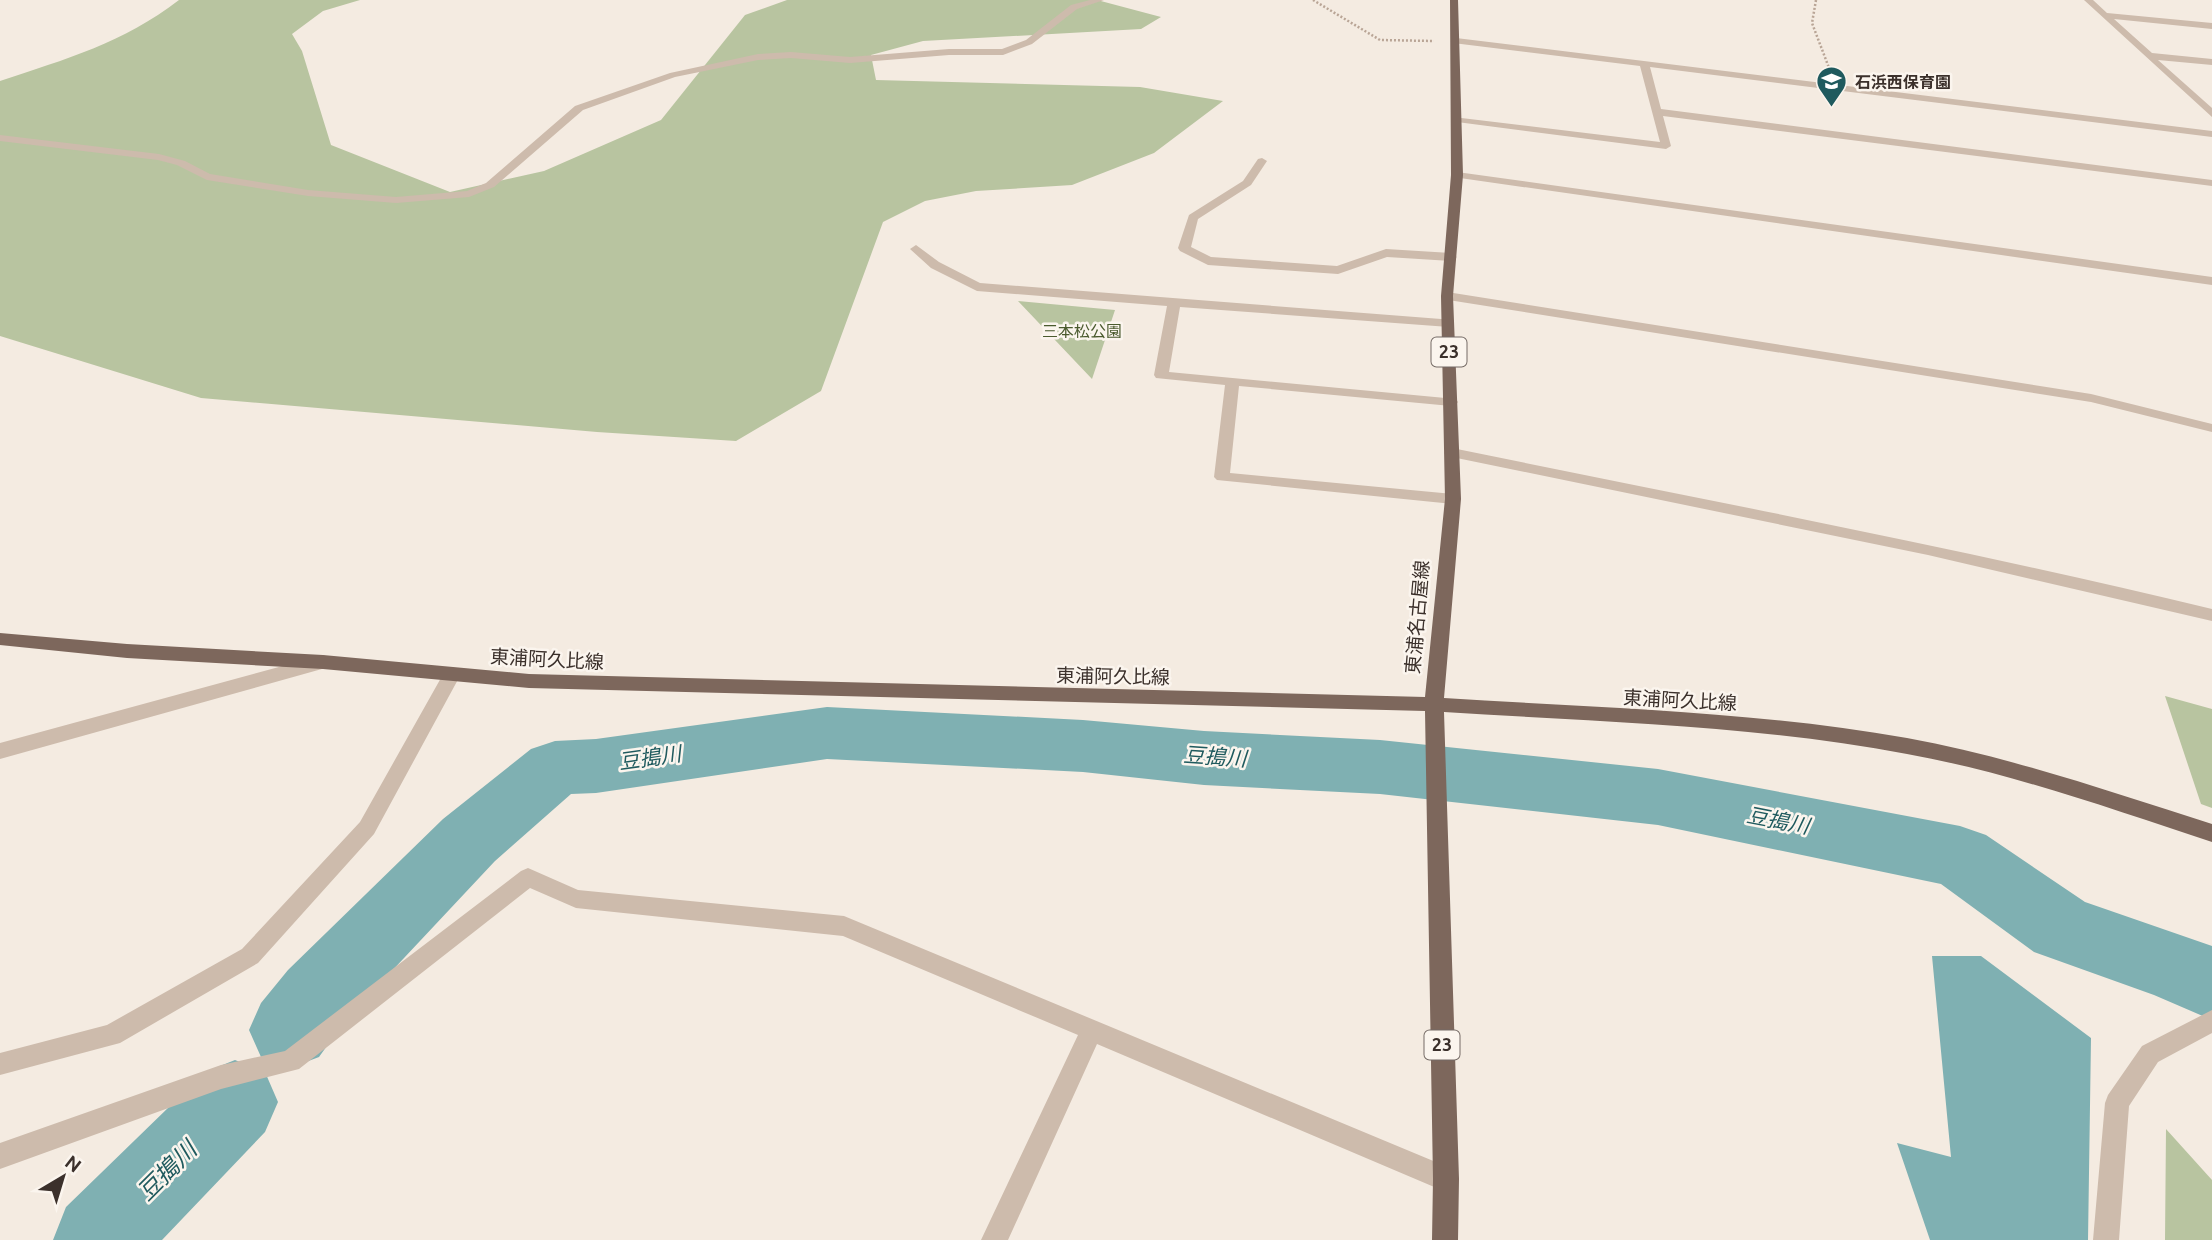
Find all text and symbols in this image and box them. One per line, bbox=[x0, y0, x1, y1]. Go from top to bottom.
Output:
school or university icon: 石浜西保育園 bbox=[1815, 65, 1849, 109]
place label: 石浜西保育園 bbox=[1855, 73, 1951, 91]
park label: 三本松公園 bbox=[1042, 322, 1122, 340]
road number: 23 bbox=[1432, 338, 1466, 366]
street label: 東浦名古屋線 bbox=[1401, 559, 1433, 675]
street label: 東浦阿久比線 bbox=[489, 645, 605, 673]
street label: 東浦阿久比線 bbox=[1056, 664, 1170, 688]
street label: 東浦阿久比線 bbox=[1622, 686, 1738, 714]
water label: 豆搗川 bbox=[617, 740, 685, 773]
water label: 豆搗川 bbox=[1183, 742, 1249, 770]
water label: 豆搗川 bbox=[1745, 802, 1813, 838]
road number: 23 bbox=[1424, 1030, 1460, 1060]
water label: 豆搗川 bbox=[132, 1134, 204, 1206]
north arrow bbox=[28, 1142, 98, 1212]
text: N bbox=[61, 1151, 86, 1177]

